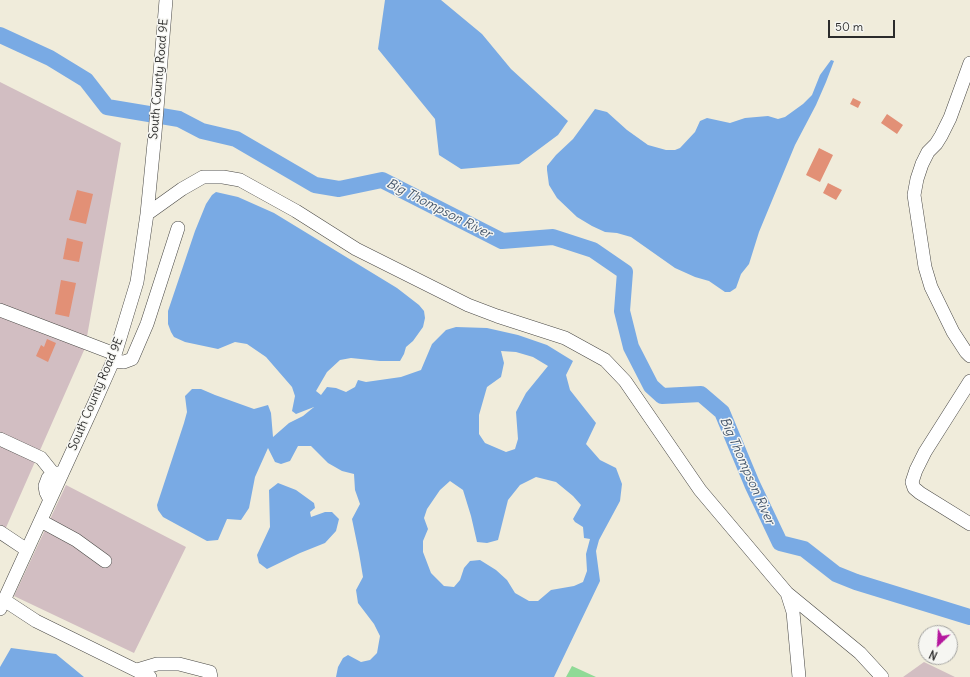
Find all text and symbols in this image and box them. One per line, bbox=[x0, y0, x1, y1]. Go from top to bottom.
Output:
scale bar bbox=[830, 12, 897, 38]
street label: South County Road 9E bbox=[147, 18, 171, 140]
text: 50 m bbox=[835, 19, 863, 34]
water label: Big Thompson River bbox=[384, 176, 494, 242]
street label: South County Road 9E bbox=[66, 335, 126, 453]
water label: Big Thompson River bbox=[716, 415, 778, 527]
north arrow bbox=[918, 625, 958, 665]
text: N bbox=[927, 647, 940, 663]

